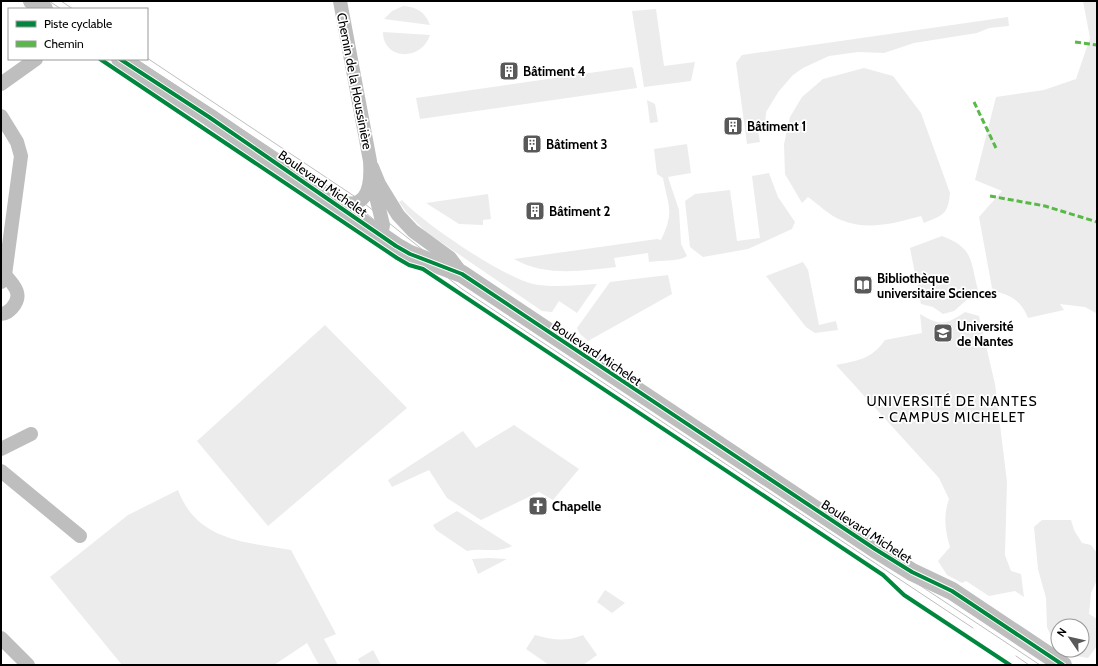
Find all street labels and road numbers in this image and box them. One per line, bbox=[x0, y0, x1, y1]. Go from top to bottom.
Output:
street label: Chemin de la Houssinière bbox=[334, 11, 376, 151]
street label: Boulevard Michelet bbox=[275, 146, 371, 220]
street label: Boulevard Michelet bbox=[549, 317, 645, 389]
street label: Boulevard Michelet bbox=[819, 496, 916, 567]

